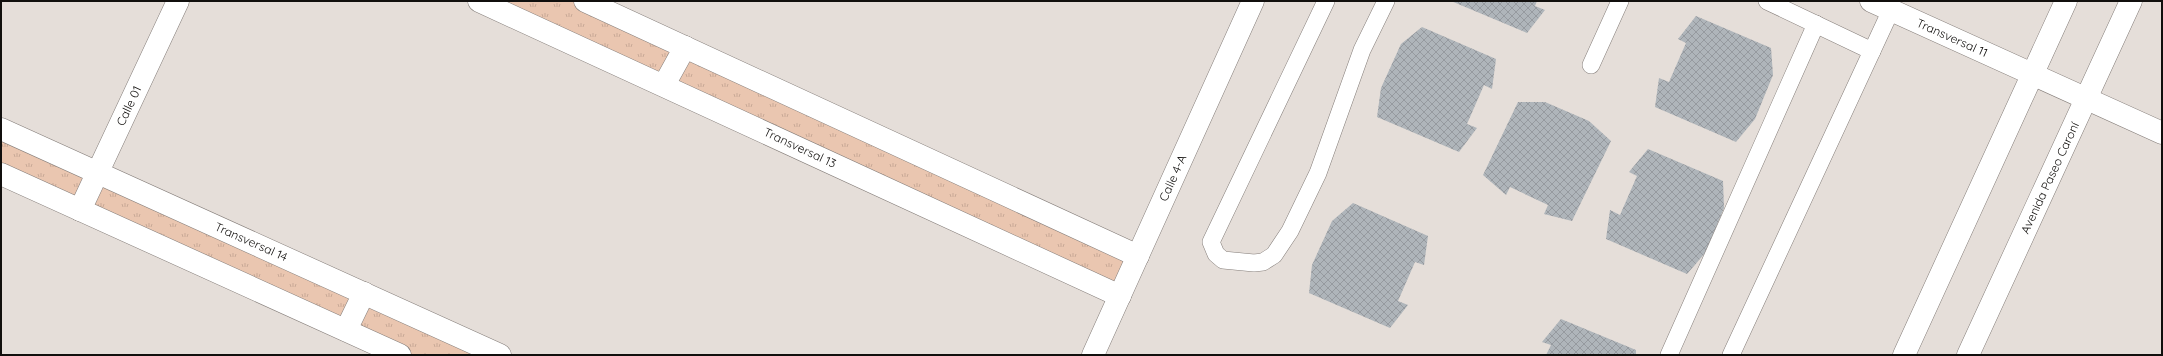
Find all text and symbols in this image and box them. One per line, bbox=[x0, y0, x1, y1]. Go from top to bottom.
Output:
street label: Transversal 11 bbox=[1914, 15, 1990, 60]
street label: Calle 01 bbox=[113, 84, 144, 128]
street label: Avenida Paseo Caroní bbox=[2017, 119, 2082, 236]
street label: Transversal 13 bbox=[762, 124, 839, 171]
street label: Calle 4-A bbox=[1156, 152, 1190, 203]
street label: Transversal 14 bbox=[212, 219, 290, 264]

